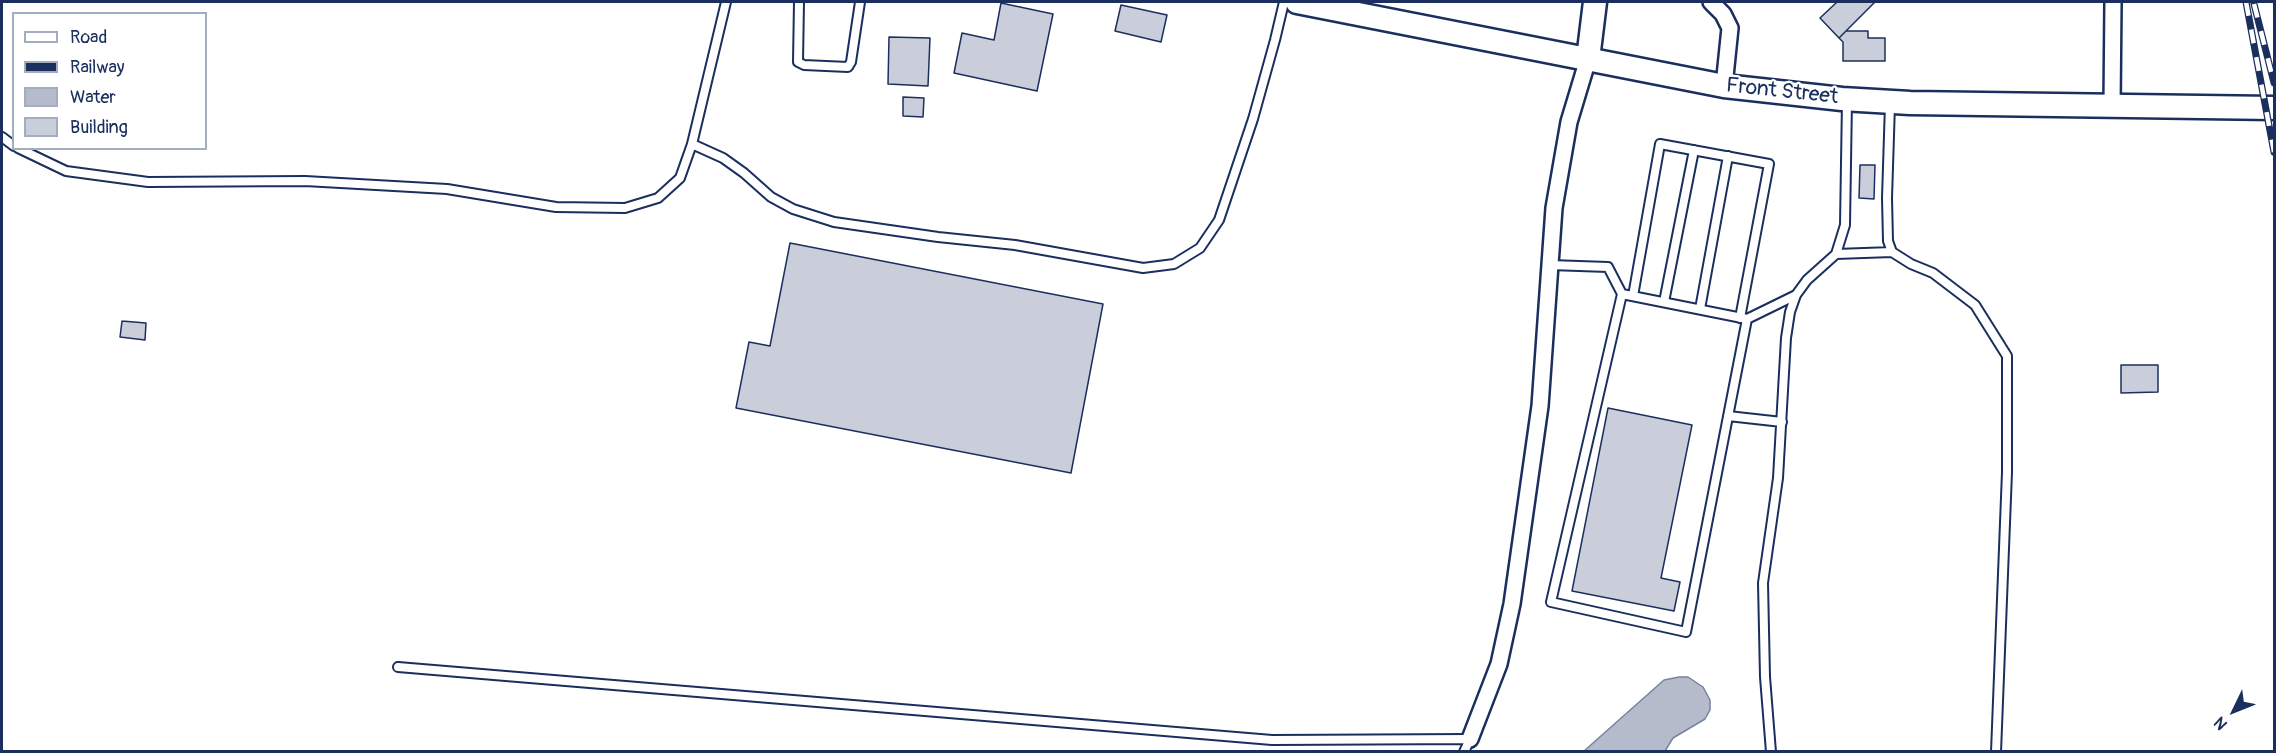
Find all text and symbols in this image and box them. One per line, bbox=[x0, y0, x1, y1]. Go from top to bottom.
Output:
legend bbox=[12, 12, 207, 150]
text: Road bbox=[70, 26, 107, 49]
text: Railway bbox=[70, 56, 125, 79]
street label: Front Street bbox=[1725, 74, 1839, 110]
text: Water bbox=[70, 86, 116, 109]
text: Building bbox=[70, 116, 128, 139]
north arrow bbox=[2204, 681, 2264, 741]
text: N bbox=[2210, 713, 2232, 734]

